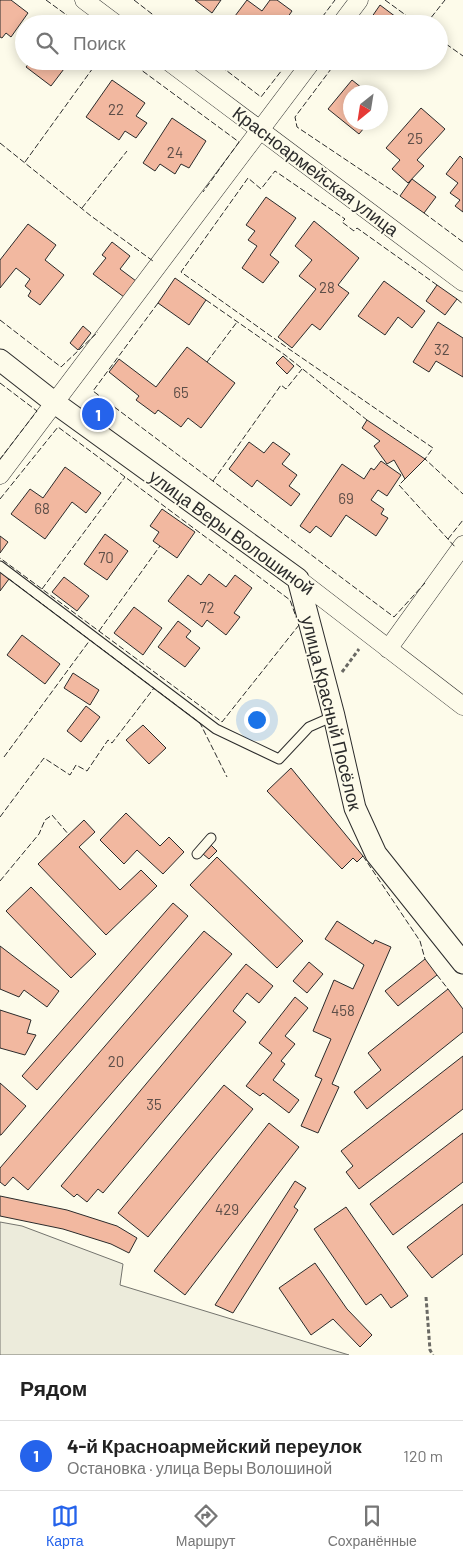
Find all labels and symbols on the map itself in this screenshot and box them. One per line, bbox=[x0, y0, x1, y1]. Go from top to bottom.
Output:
north arrow bbox=[343, 85, 388, 130]
house number: 22 bbox=[108, 100, 124, 118]
street label: Красноармейская улица bbox=[229, 101, 404, 241]
house number: 25 bbox=[407, 129, 423, 147]
house number: 24 bbox=[167, 143, 183, 161]
house number: 28 bbox=[319, 278, 335, 296]
house number: 32 bbox=[434, 340, 450, 358]
house number: 65 bbox=[173, 383, 189, 401]
pin: 1 bbox=[82, 395, 114, 433]
street label: улица Веры Волошиной bbox=[145, 465, 319, 599]
house number: 69 bbox=[338, 489, 354, 507]
house number: 68 bbox=[34, 499, 50, 517]
house number: 70 bbox=[98, 548, 114, 566]
house number: 72 bbox=[199, 598, 215, 616]
street label: улица Красный Посёлок bbox=[297, 613, 367, 813]
your location bbox=[244, 707, 270, 733]
house number: 458 bbox=[331, 1001, 355, 1019]
house number: 20 bbox=[108, 1052, 124, 1070]
house number: 35 bbox=[146, 1095, 162, 1113]
house number: 429 bbox=[215, 1200, 239, 1218]

